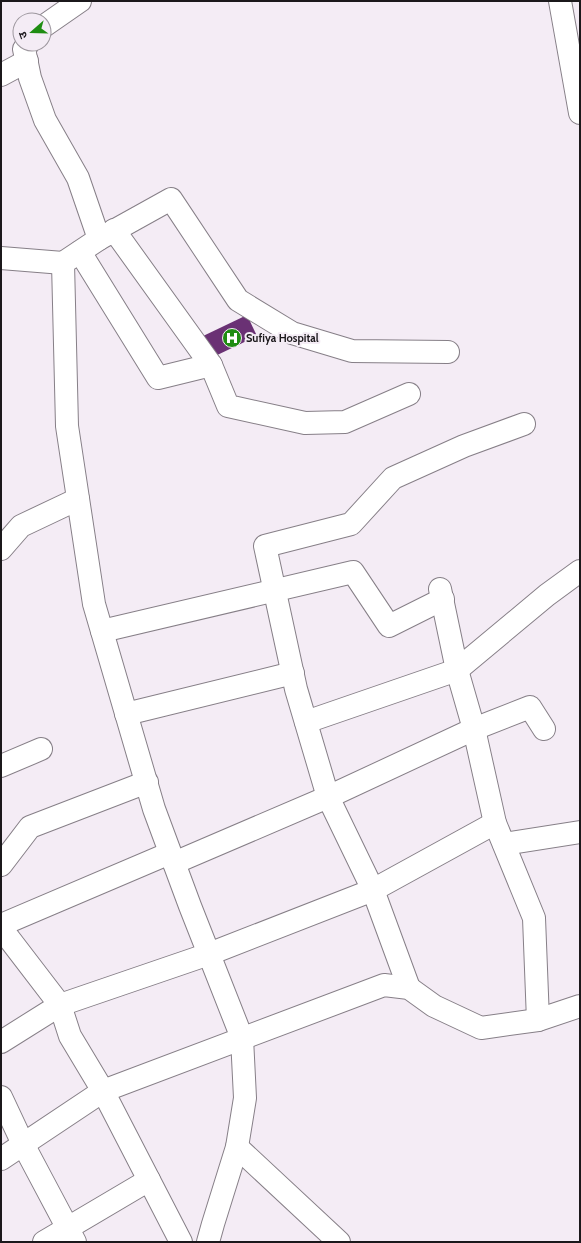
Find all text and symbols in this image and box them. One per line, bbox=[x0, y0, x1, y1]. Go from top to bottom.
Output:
north arrow bbox=[12, 12, 52, 52]
text: उ bbox=[15, 29, 30, 41]
hospital icon: Sufiya Hospital bbox=[221, 327, 243, 349]
place label: Sufiya Hospital bbox=[246, 331, 319, 345]

